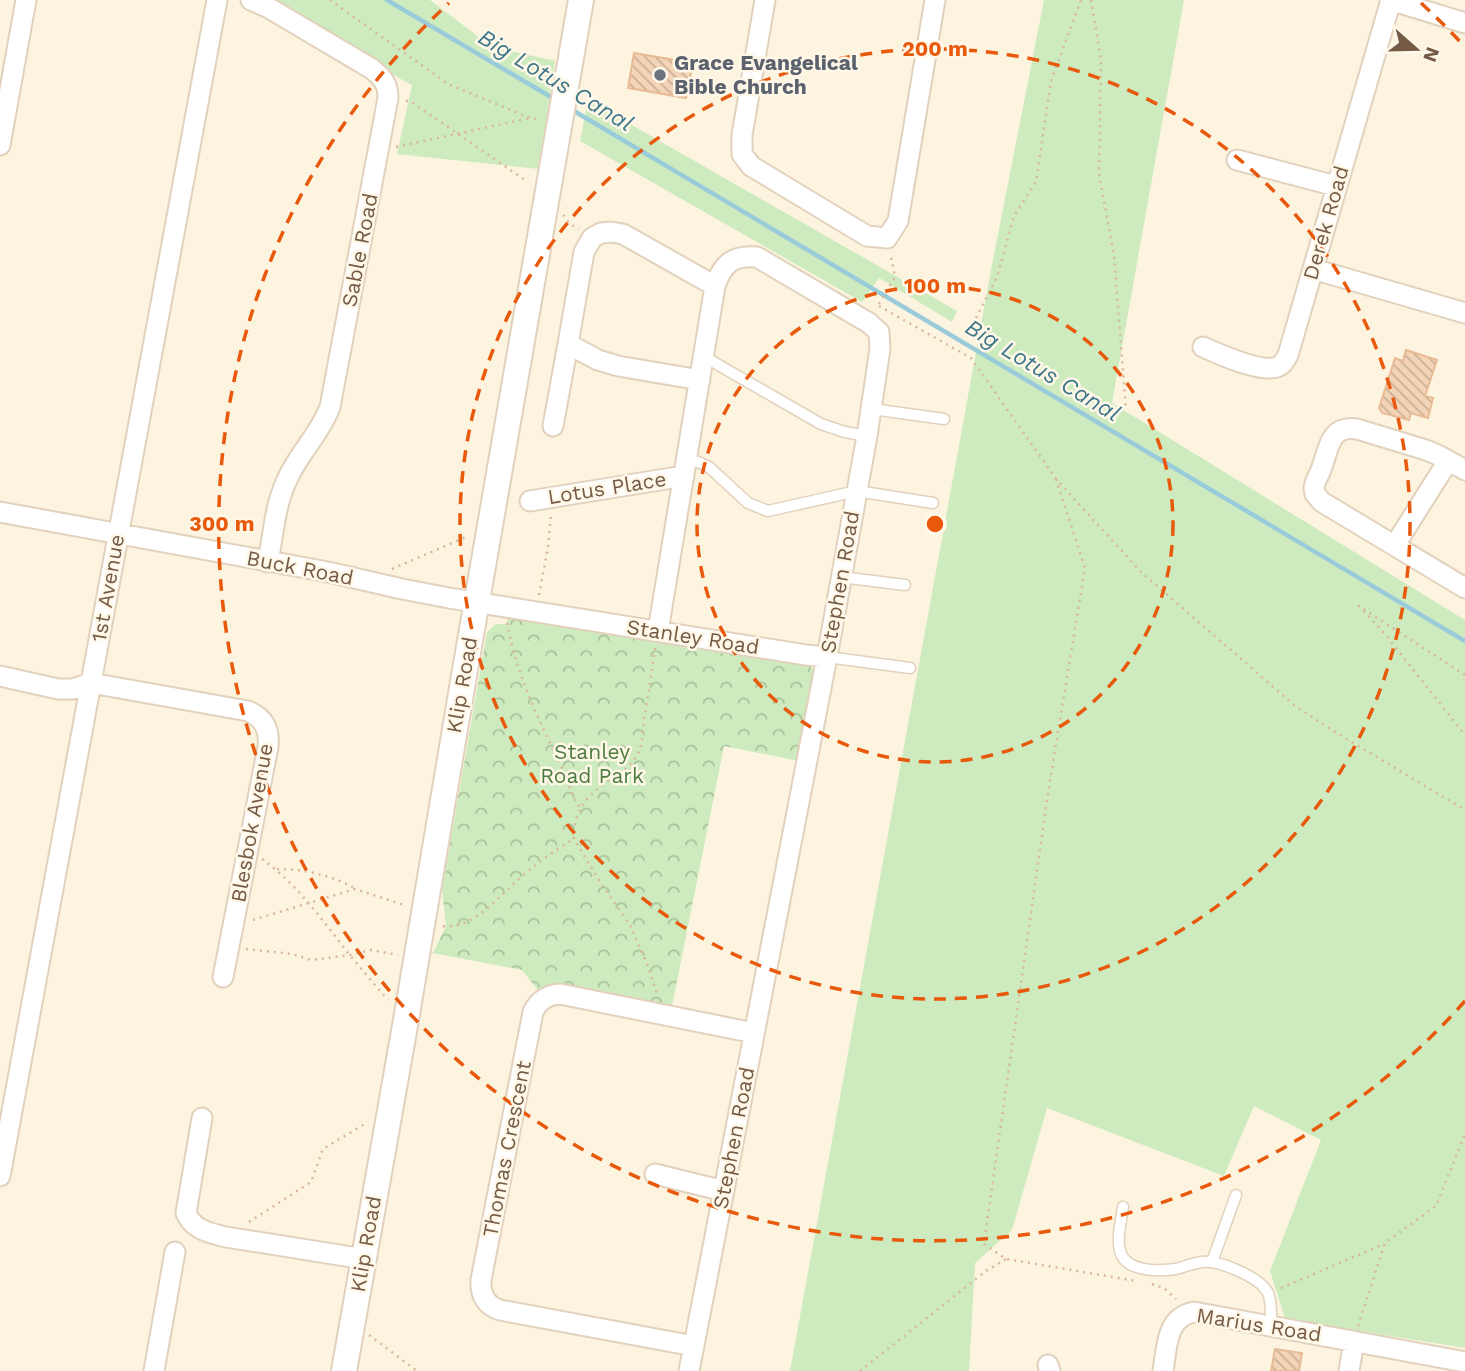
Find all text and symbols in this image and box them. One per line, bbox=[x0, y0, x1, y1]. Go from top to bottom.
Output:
north arrow bbox=[1381, 14, 1451, 84]
water label: Big Lotus Canal bbox=[473, 24, 638, 137]
text: 200 m bbox=[902, 36, 968, 61]
text: N bbox=[1418, 44, 1445, 65]
place label: Grace Evangelical Bible Church bbox=[674, 50, 858, 99]
marker: Grace Evangelical Bible Church bbox=[652, 67, 668, 83]
street label: Derek Road bbox=[1297, 163, 1354, 283]
street label: Sable Road bbox=[336, 191, 383, 309]
text: 100 m bbox=[904, 273, 966, 298]
water label: Big Lotus Canal bbox=[960, 314, 1125, 427]
street label: Lotus Place bbox=[546, 466, 668, 509]
street label: Stephen Road bbox=[815, 509, 864, 655]
text: 300 m bbox=[189, 511, 255, 536]
centre of rings bbox=[923, 512, 947, 536]
street label: 1st Avenue bbox=[86, 532, 129, 644]
street label: Buck Road bbox=[245, 545, 356, 590]
street label: Stanley Road bbox=[625, 614, 761, 659]
street label: Klip Road bbox=[441, 635, 482, 735]
park label: Stanley Road Park bbox=[540, 739, 644, 788]
street label: Blesbok Avenue bbox=[225, 741, 278, 904]
street label: Thomas Crescent bbox=[477, 1058, 536, 1239]
street label: Stephen Road bbox=[707, 1065, 760, 1211]
street label: Klip Road bbox=[345, 1194, 386, 1294]
street label: Marius Road bbox=[1195, 1302, 1323, 1347]

